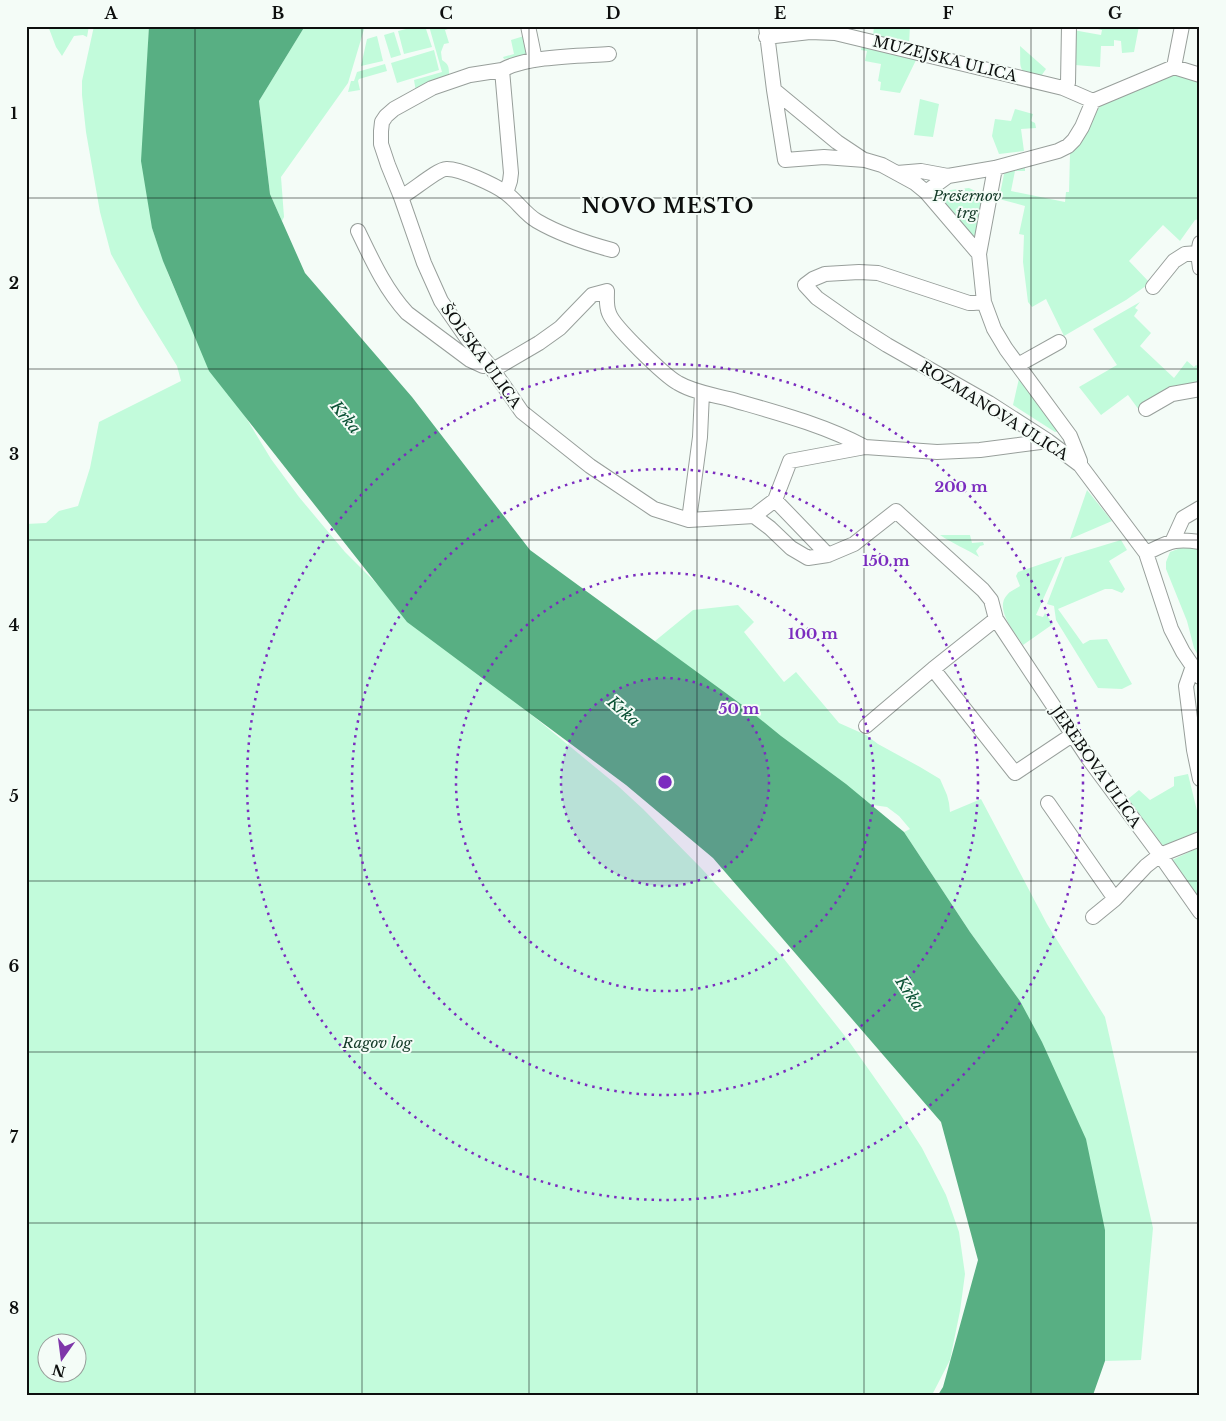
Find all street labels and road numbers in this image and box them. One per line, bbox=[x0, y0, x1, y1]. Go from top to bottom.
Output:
street label: MUZEJSKA ULICA bbox=[871, 31, 1019, 86]
street label: ŠOLSKA ULICA bbox=[437, 300, 526, 412]
street label: ROZMANOVA ULICA bbox=[917, 357, 1072, 464]
street label: JEREBOVA ULICA bbox=[1046, 701, 1146, 832]

